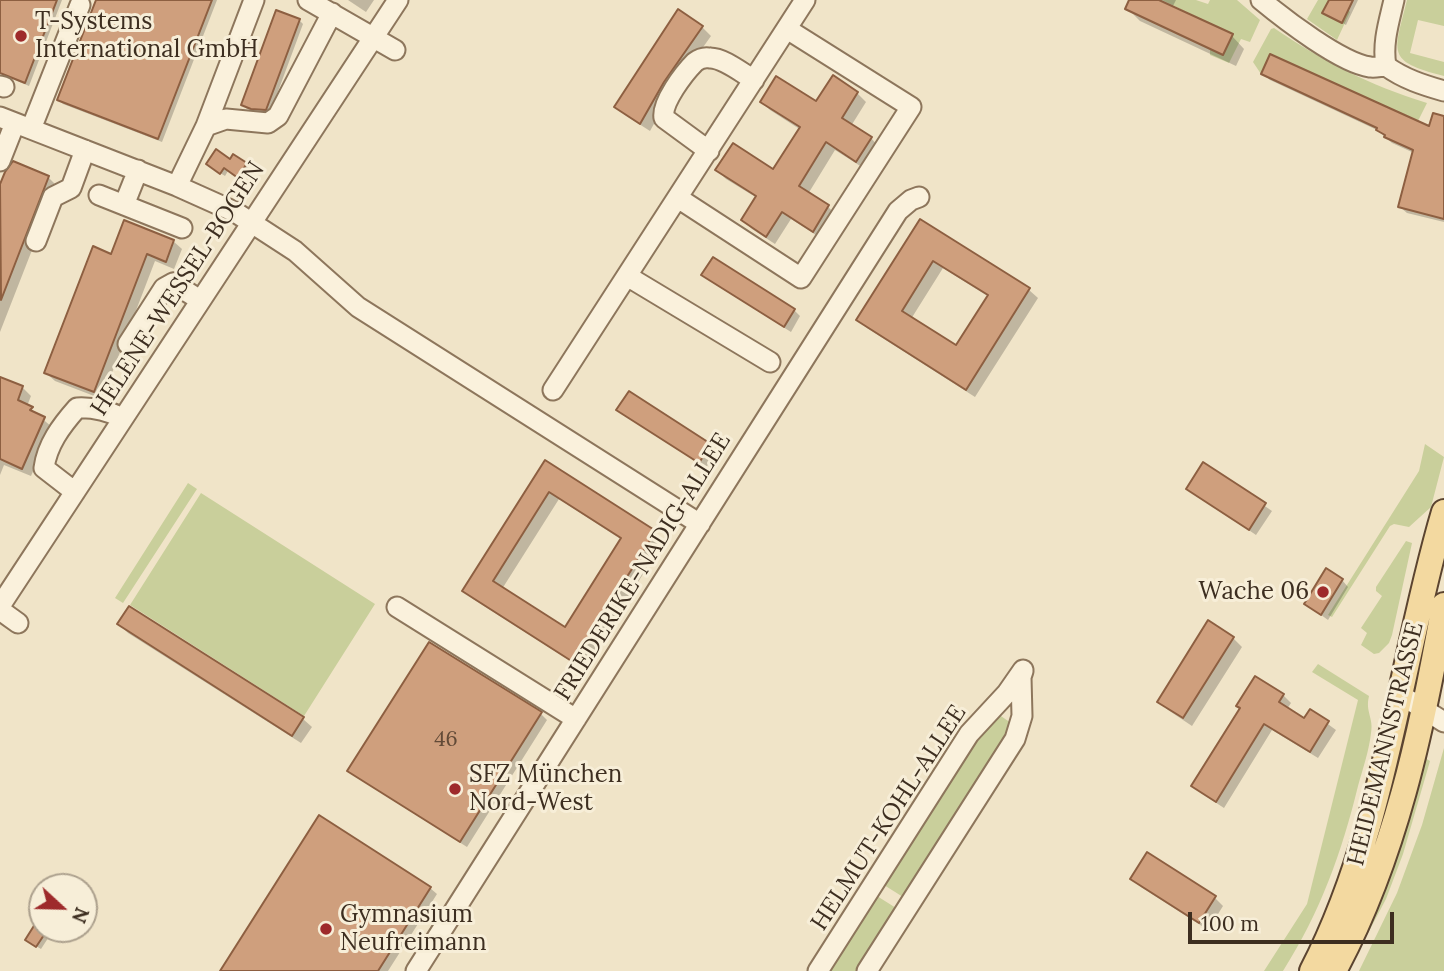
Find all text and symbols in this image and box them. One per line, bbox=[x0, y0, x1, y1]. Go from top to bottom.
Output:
place label: T-Systems International GmbH bbox=[35, 8, 258, 64]
marker: T-Systems International GmbH bbox=[13, 28, 29, 44]
street label: HELENE-WESSEL-BOGEN bbox=[85, 157, 271, 421]
street label: FRIEDERIKE-NADIG-ALLEE bbox=[549, 428, 737, 706]
place label: Wache 06 bbox=[1198, 578, 1309, 606]
marker: Wache 06 bbox=[1315, 584, 1331, 600]
street label: HEIDEMANNSTRASSE bbox=[1342, 619, 1430, 869]
street label: HELMUT-KOHL-ALLEE bbox=[805, 700, 973, 936]
house number: 46 bbox=[434, 727, 458, 753]
place label: SFZ München Nord-West bbox=[469, 761, 622, 817]
marker: SFZ München Nord-West bbox=[447, 781, 463, 797]
north arrow bbox=[28, 873, 98, 943]
scale bar bbox=[1192, 898, 1398, 942]
place label: Gymnasium Neufreimann bbox=[340, 901, 486, 957]
text: N bbox=[67, 904, 94, 926]
text: 100 m bbox=[1201, 910, 1259, 937]
marker: Gymnasium Neufreimann bbox=[318, 921, 334, 937]

